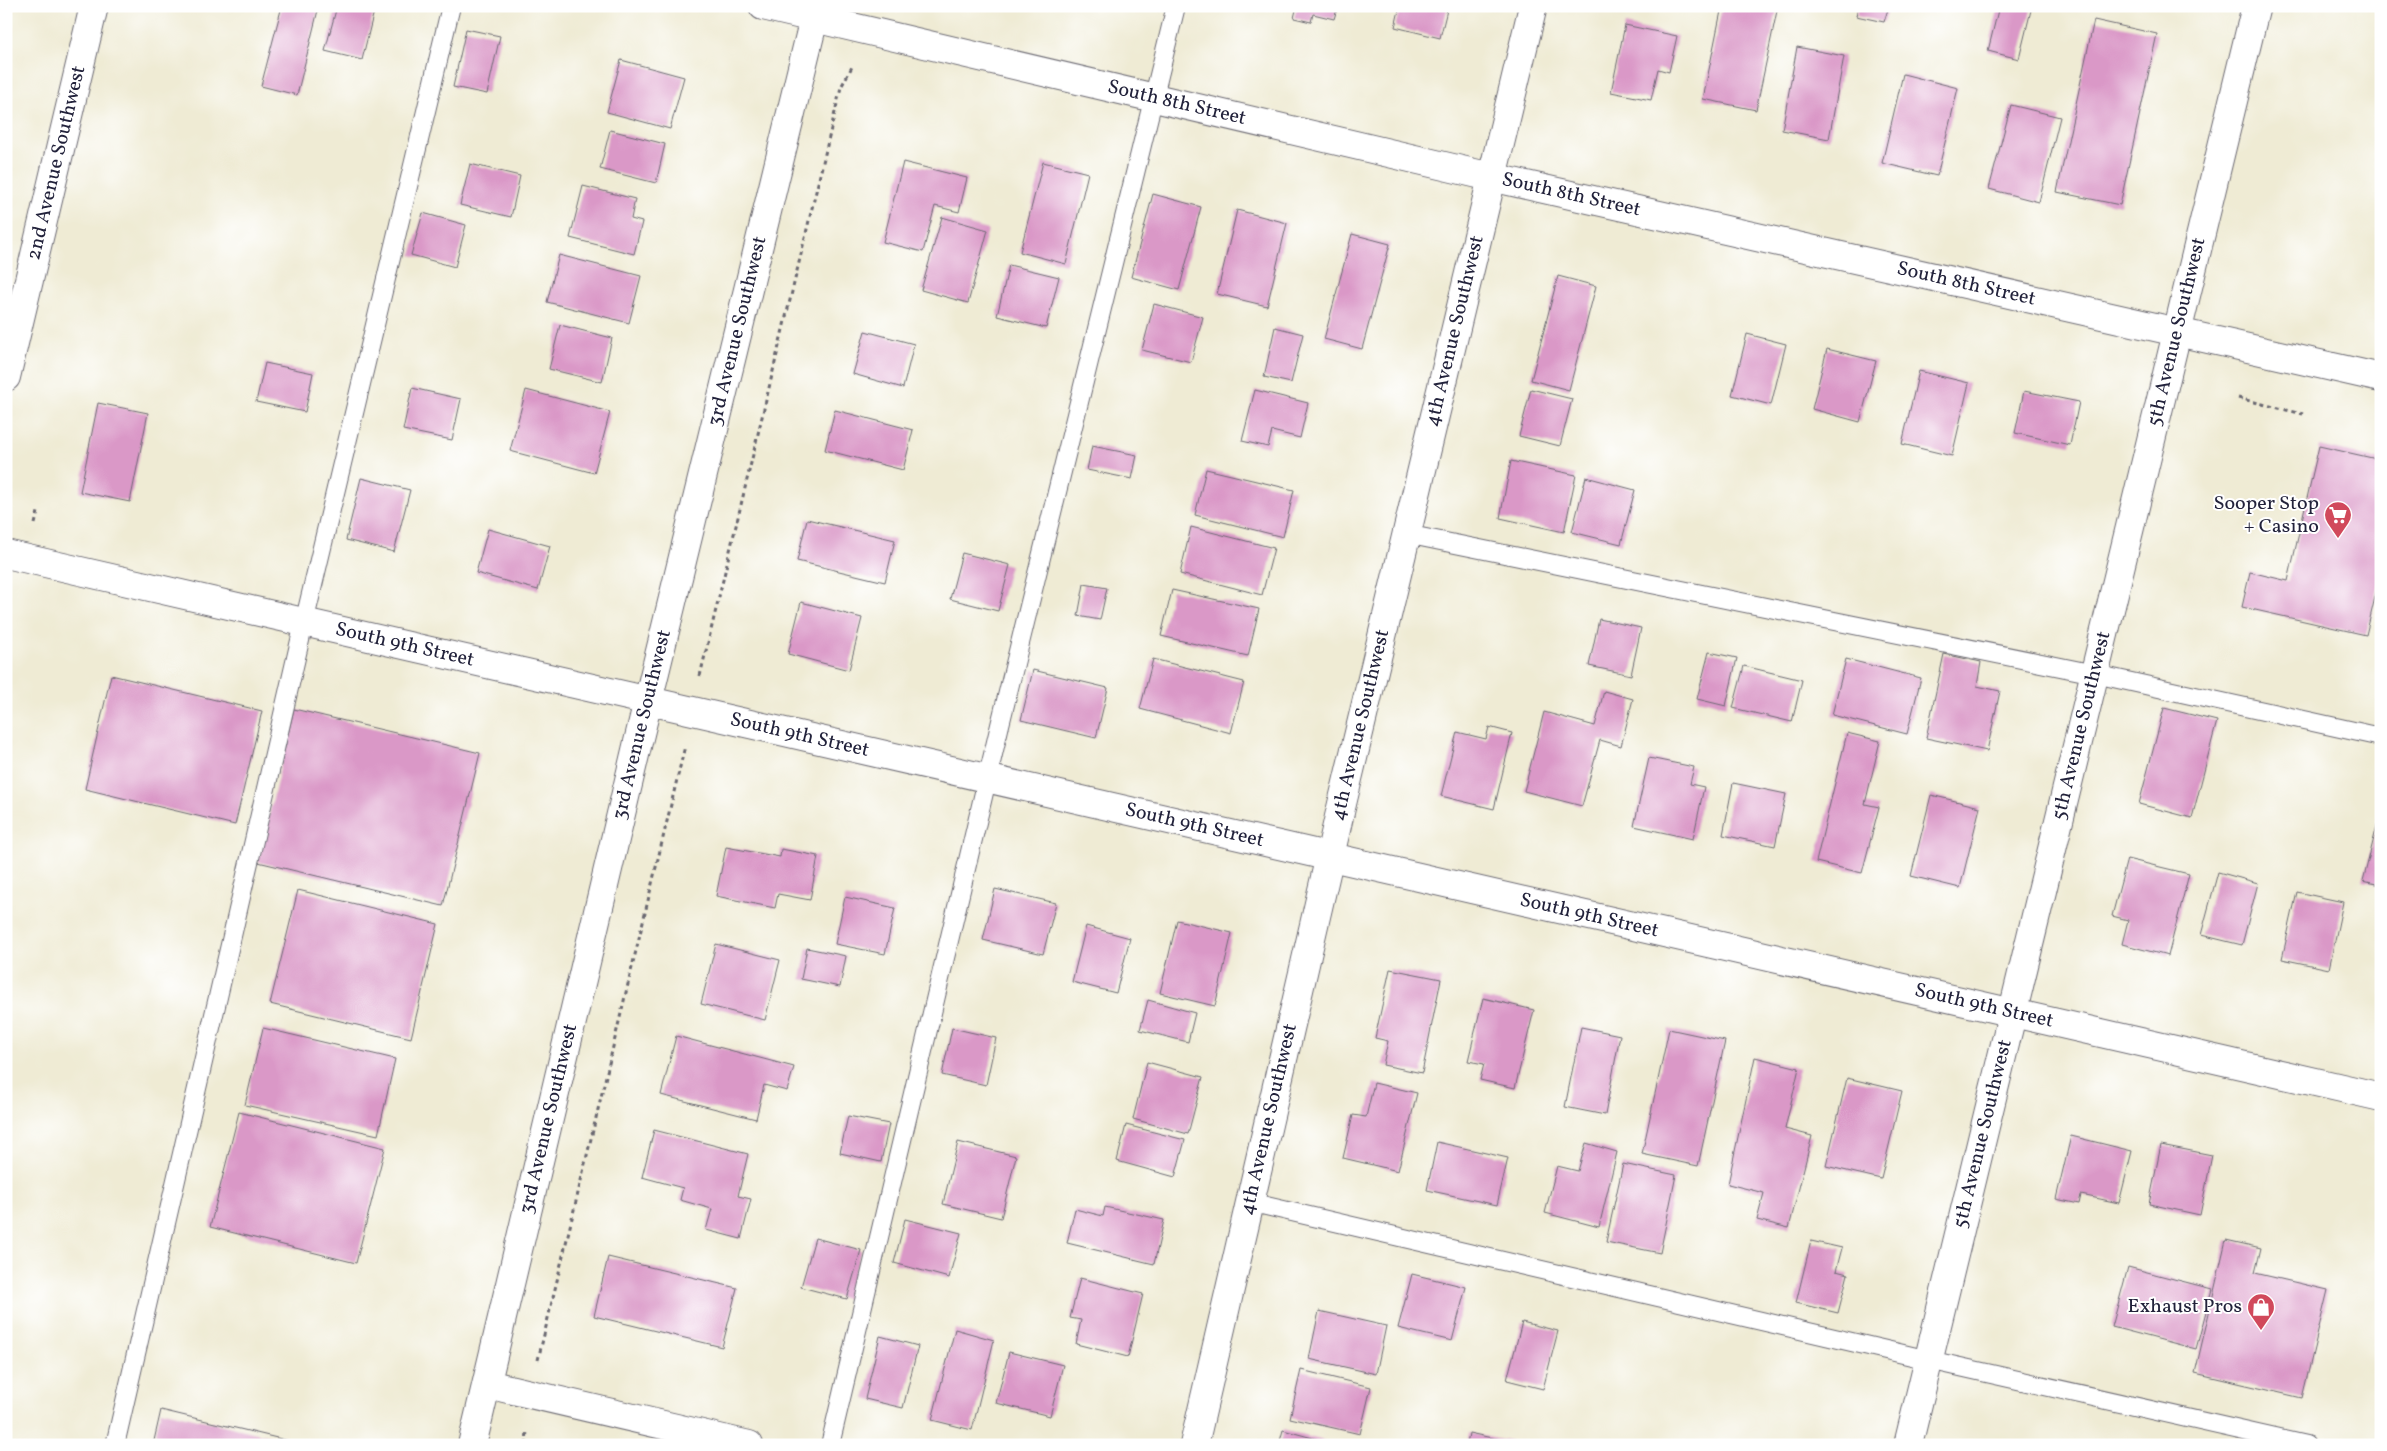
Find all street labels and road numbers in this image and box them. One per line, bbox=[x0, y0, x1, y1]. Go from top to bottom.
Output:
street label: 2nd Avenue Southwest bbox=[20, 63, 93, 263]
street label: South 8th Street bbox=[1105, 73, 1249, 133]
street label: South 8th Street bbox=[1499, 166, 1643, 224]
street label: 3rd Avenue Southwest bbox=[701, 233, 775, 429]
street label: 4th Avenue Southwest bbox=[1419, 233, 1492, 430]
street label: 5th Avenue Southwest bbox=[2141, 235, 2213, 429]
street label: South 8th Street bbox=[1894, 255, 2038, 314]
street label: South 9th Street bbox=[333, 616, 477, 675]
street label: 3rd Avenue Southwest bbox=[606, 627, 679, 823]
street label: 4th Avenue Southwest bbox=[1325, 627, 1397, 823]
street label: 5th Avenue Southwest bbox=[2046, 628, 2118, 823]
street label: South 9th Street bbox=[727, 706, 872, 765]
street label: South 9th Street bbox=[1122, 796, 1267, 855]
street label: South 9th Street bbox=[1517, 887, 1661, 945]
street label: South 9th Street bbox=[1912, 977, 2056, 1036]
street label: 3rd Avenue Southwest bbox=[513, 1021, 585, 1217]
street label: 4th Avenue Southwest bbox=[1233, 1021, 1305, 1218]
street label: 5th Avenue Southwest bbox=[1947, 1037, 2020, 1231]

